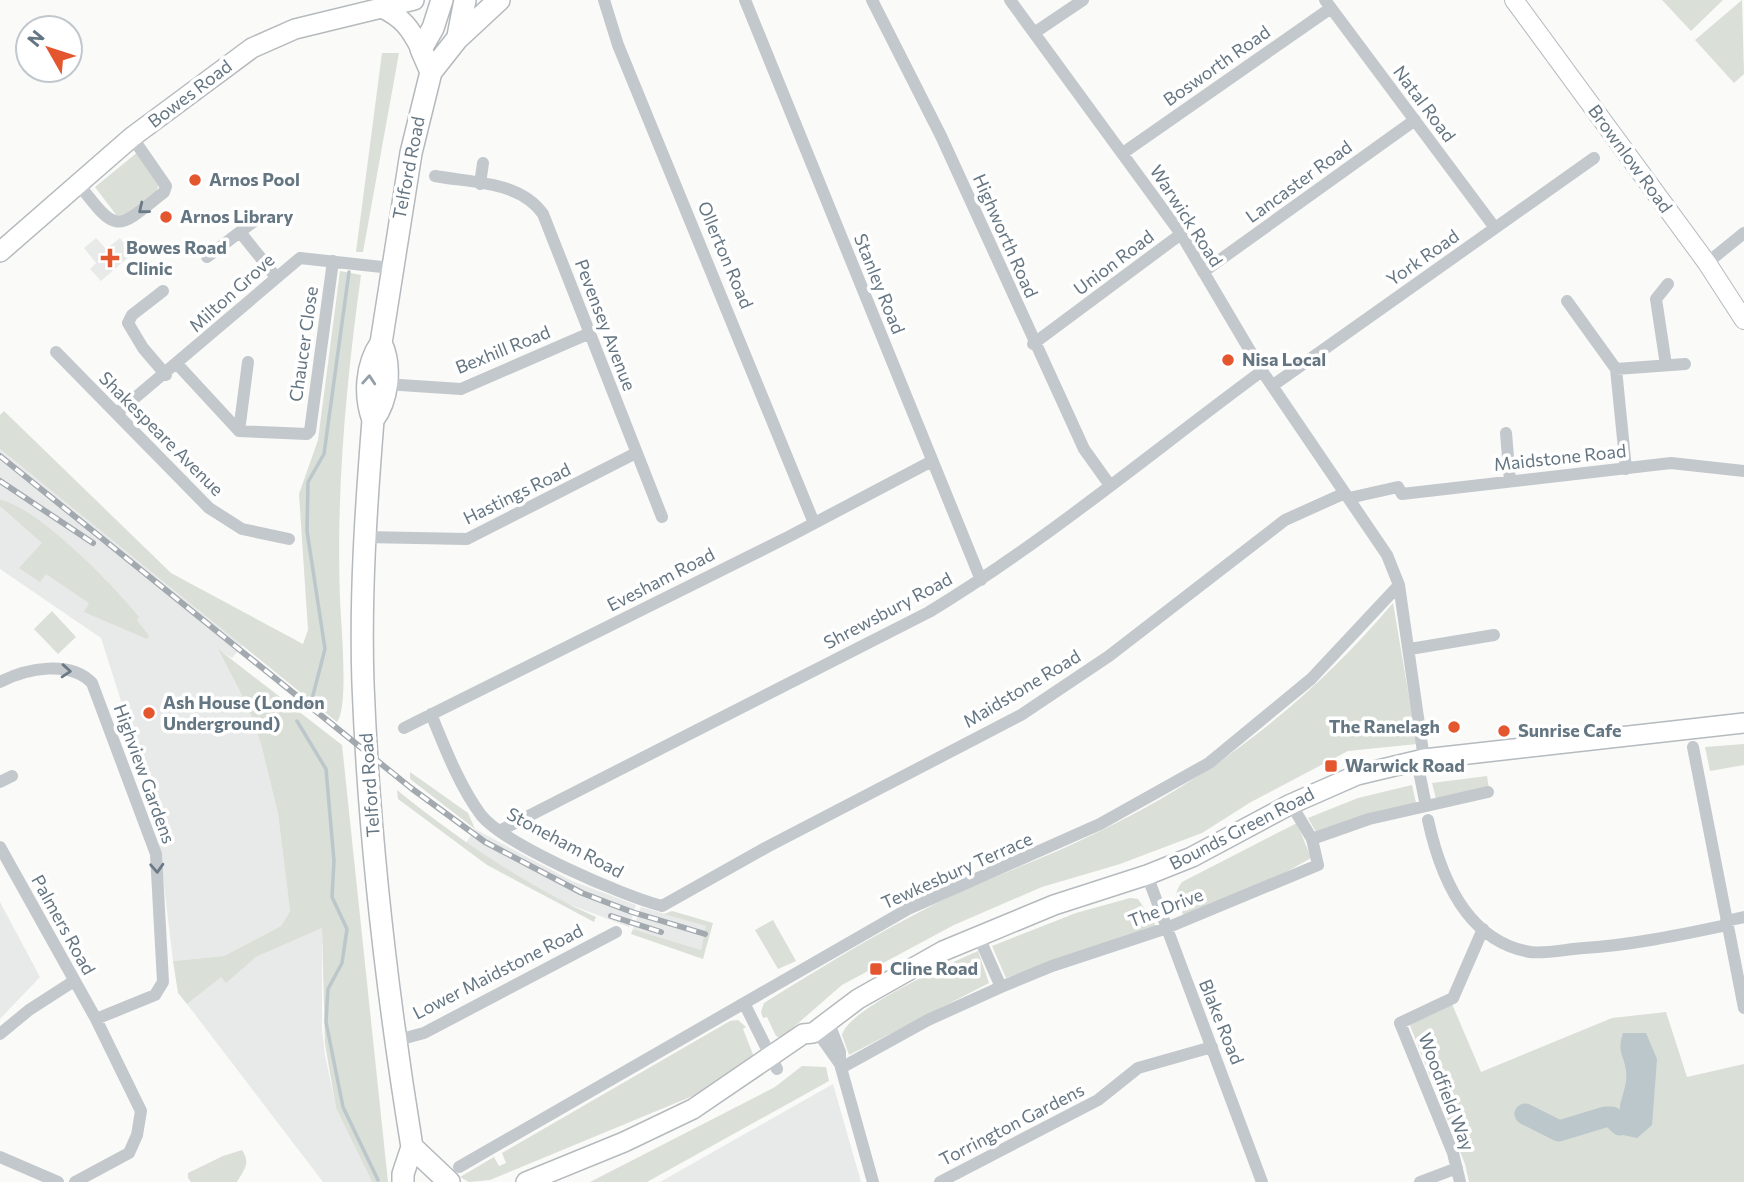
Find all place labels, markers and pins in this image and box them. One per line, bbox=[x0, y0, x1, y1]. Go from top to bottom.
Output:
place label: Arnos Pool bbox=[209, 168, 300, 190]
marker: Arnos Pool bbox=[187, 172, 203, 188]
place label: Arnos Library bbox=[180, 205, 293, 227]
marker: Arnos Library bbox=[158, 209, 174, 225]
place label: Bowes Road Clinic bbox=[126, 236, 227, 279]
marker: Bowes Road Clinic bbox=[100, 248, 120, 268]
place label: Nisa Local bbox=[1242, 348, 1326, 370]
marker: Nisa Local bbox=[1220, 352, 1236, 368]
place label: Ash House (London Underground) bbox=[163, 691, 325, 734]
marker: Ash House (London Underground) bbox=[141, 705, 157, 721]
place label: The Ranelagh bbox=[1329, 715, 1440, 737]
marker: The Ranelagh bbox=[1446, 719, 1462, 735]
place label: Sunrise Cafe bbox=[1518, 719, 1622, 741]
marker: Sunrise Cafe bbox=[1496, 723, 1512, 739]
place label: Warwick Road bbox=[1345, 754, 1465, 776]
marker: Warwick Road bbox=[1323, 758, 1339, 774]
place label: Cline Road bbox=[890, 957, 978, 979]
marker: Cline Road bbox=[868, 961, 884, 977]

